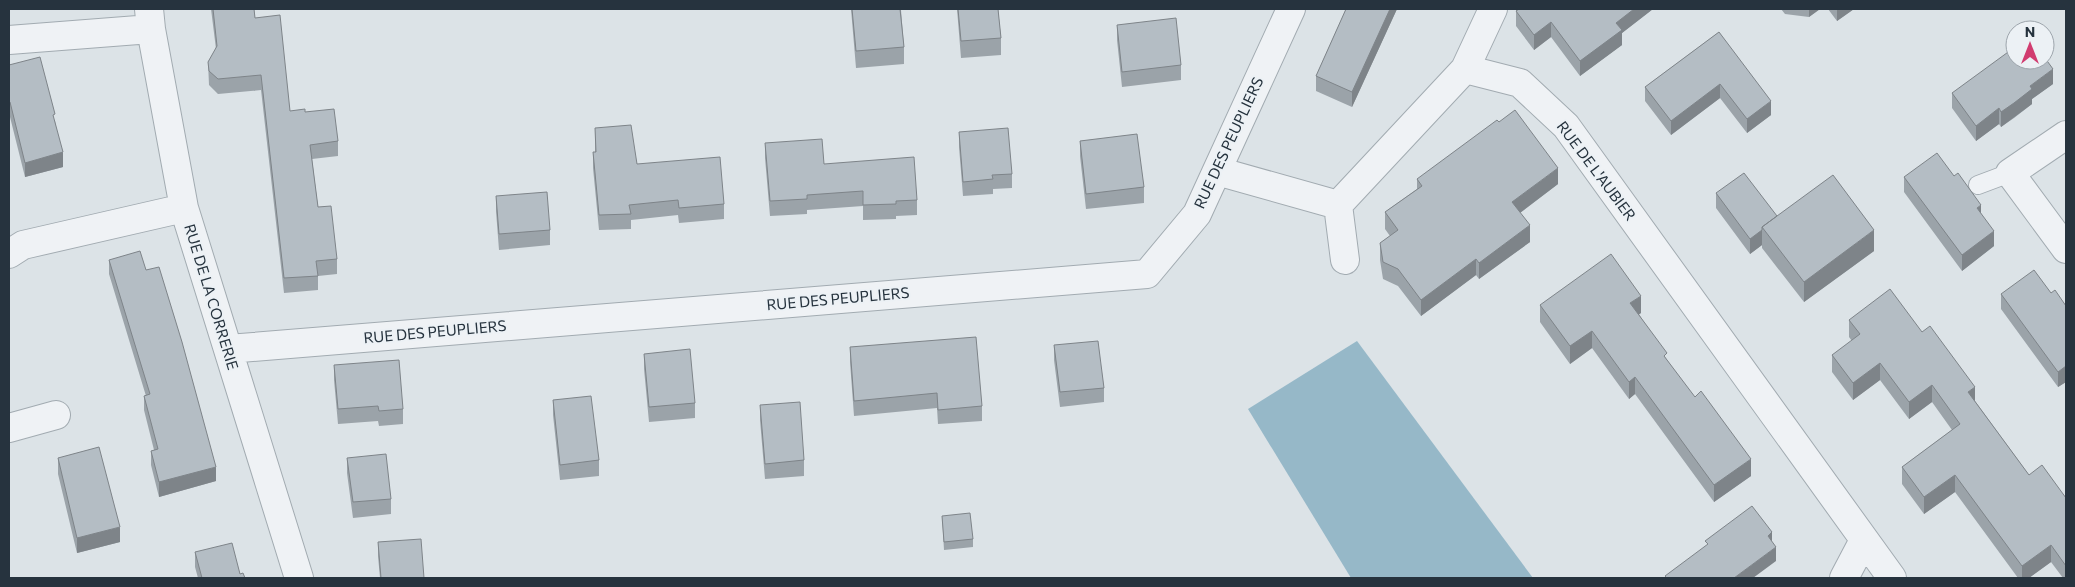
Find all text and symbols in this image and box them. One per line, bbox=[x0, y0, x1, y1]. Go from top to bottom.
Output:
north arrow bbox=[2005, 20, 2055, 70]
text: N bbox=[2025, 23, 2035, 40]
street label: RUE DES PEUPLIERS bbox=[1190, 74, 1267, 211]
street label: RUE DE L'AUBIER bbox=[1554, 117, 1640, 224]
street label: RUE DE LA CORRERIE bbox=[181, 221, 243, 372]
street label: RUE DES PEUPLIERS bbox=[766, 283, 910, 313]
street label: RUE DES PEUPLIERS bbox=[363, 316, 507, 346]

